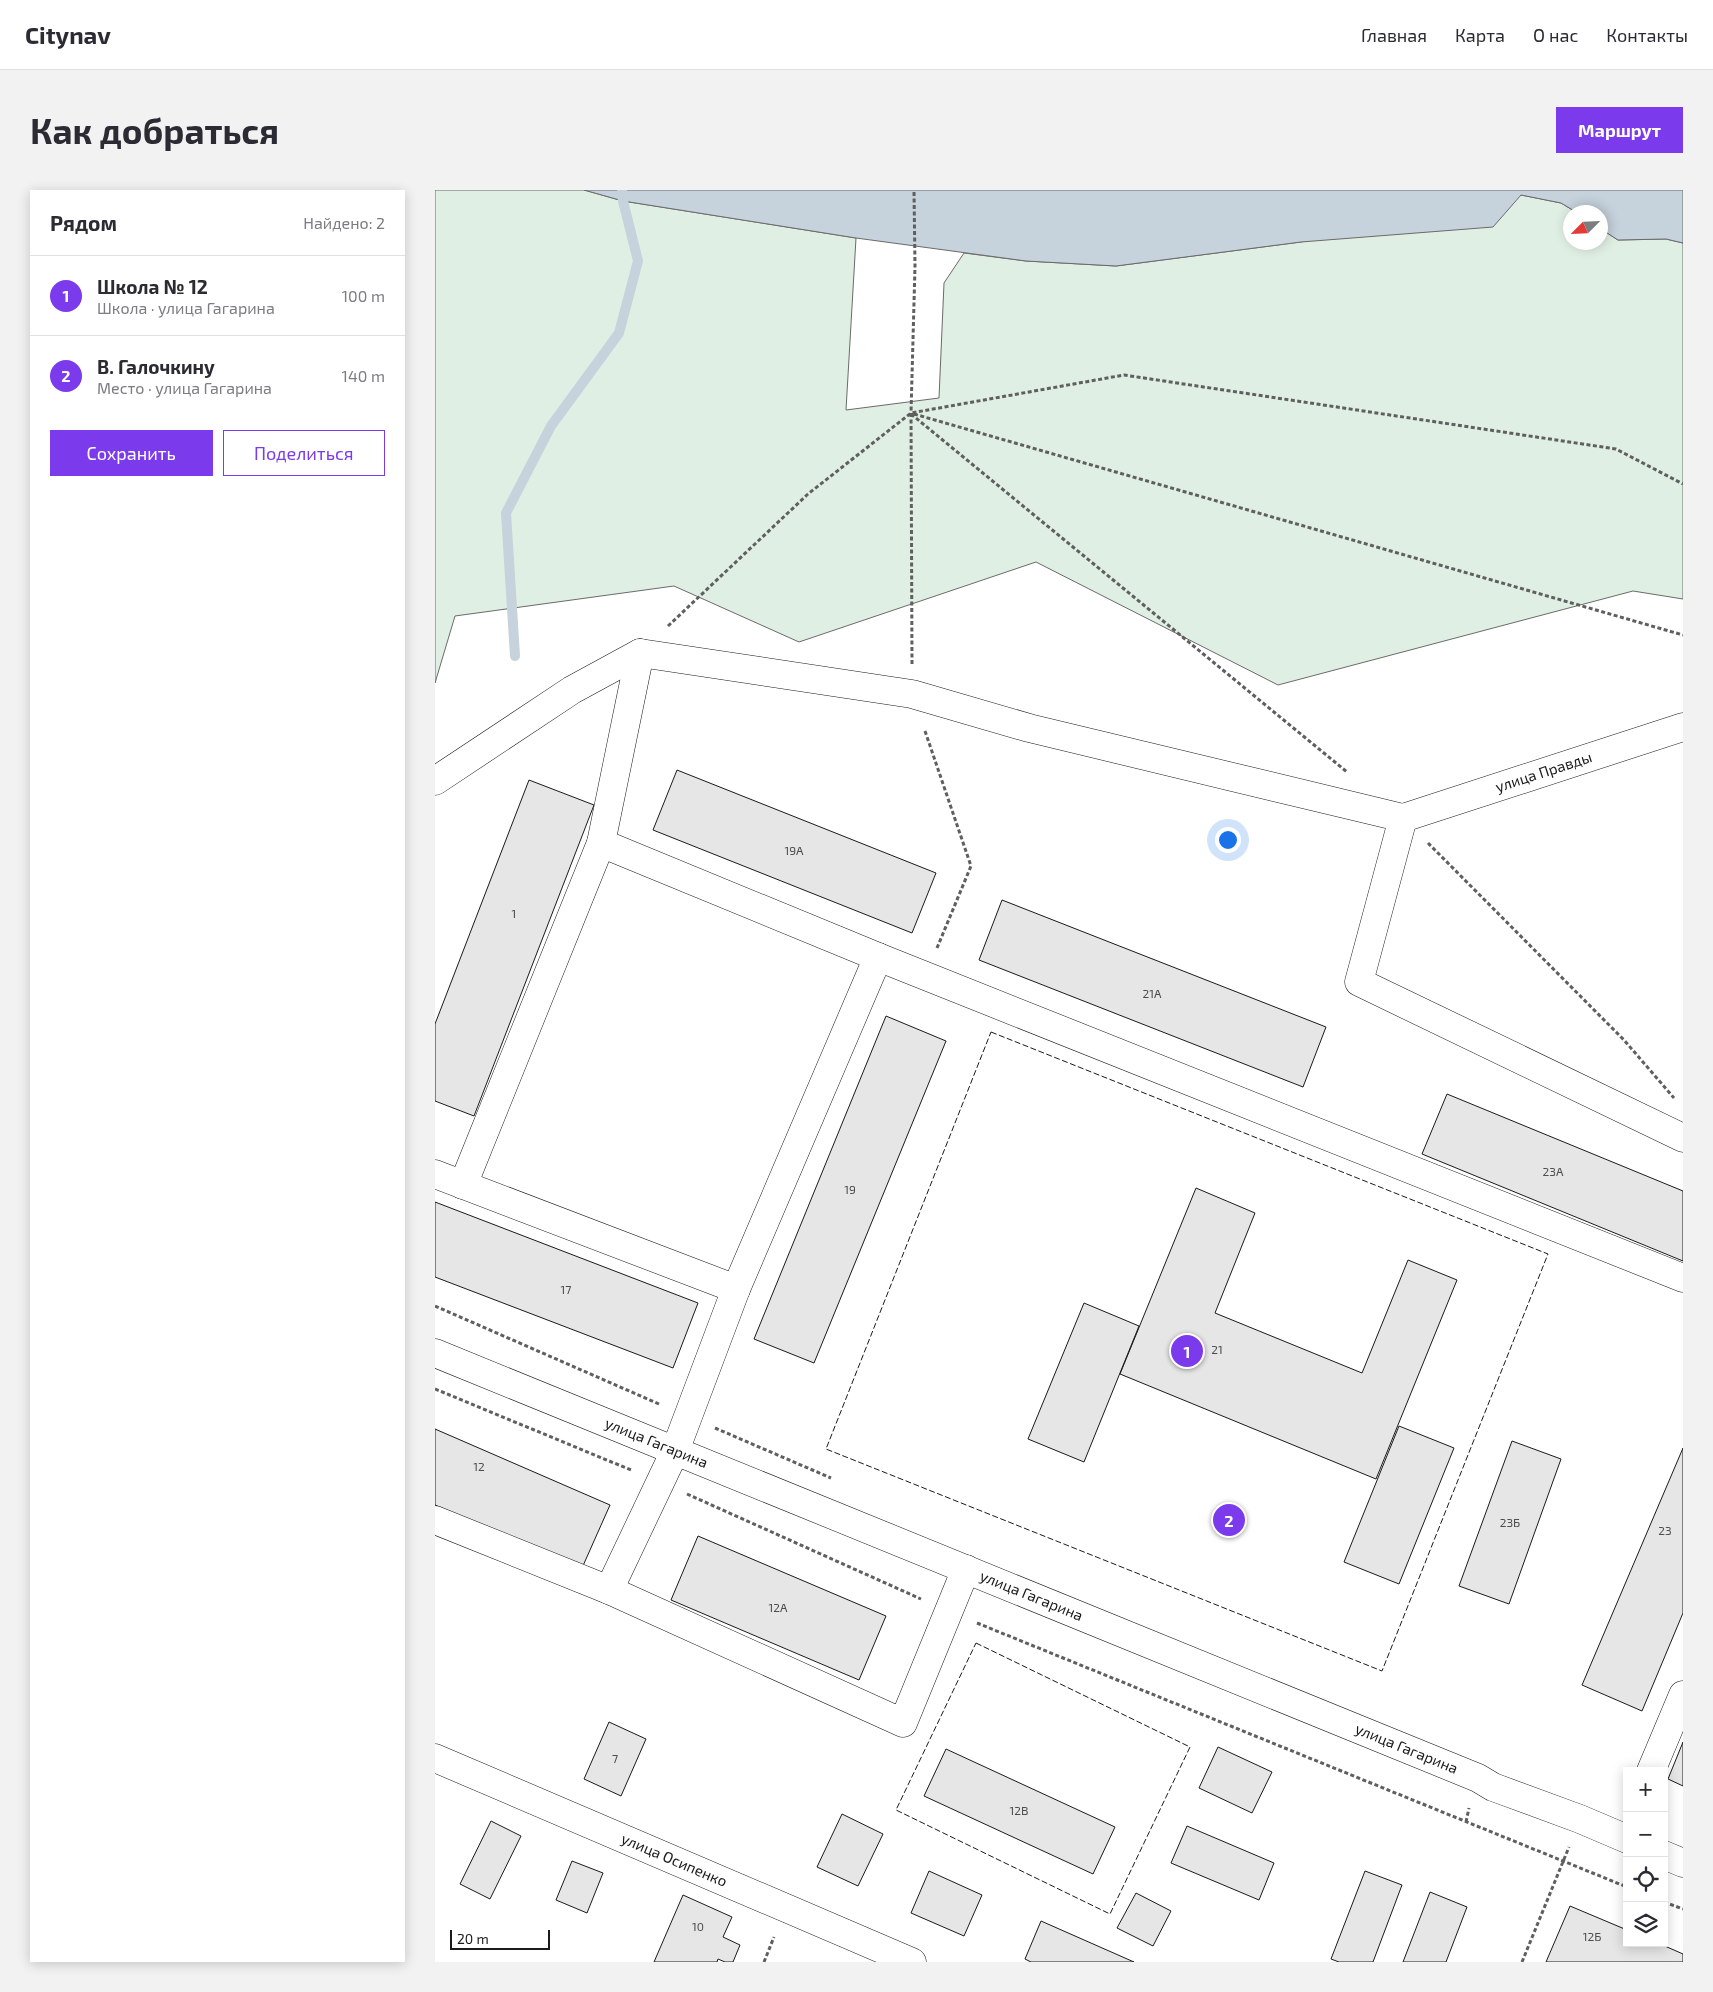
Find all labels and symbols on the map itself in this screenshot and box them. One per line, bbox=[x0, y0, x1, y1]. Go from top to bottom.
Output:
north arrow bbox=[1563, 205, 1608, 250]
street label: улица Правды bbox=[1493, 747, 1594, 796]
your location bbox=[1215, 827, 1241, 853]
house number: 19А bbox=[784, 843, 804, 857]
house number: 1 bbox=[512, 906, 516, 920]
house number: 21А bbox=[1143, 986, 1162, 1000]
house number: 23А bbox=[1543, 1164, 1564, 1178]
house number: 19 bbox=[844, 1182, 856, 1196]
house number: 17 bbox=[561, 1282, 571, 1296]
pin: 1 bbox=[1171, 1332, 1203, 1370]
house number: 21 bbox=[1211, 1342, 1223, 1356]
street label: улица Гагарина bbox=[602, 1413, 711, 1471]
house number: 12 bbox=[473, 1459, 485, 1473]
pin: 2 bbox=[1213, 1501, 1245, 1539]
house number: 23Б bbox=[1500, 1515, 1520, 1529]
house number: 23 bbox=[1658, 1523, 1672, 1537]
street label: улица Гагарина bbox=[977, 1566, 1086, 1624]
house number: 12А bbox=[769, 1600, 788, 1614]
street label: улица Гагарина bbox=[1352, 1719, 1461, 1777]
house number: 7 bbox=[612, 1751, 618, 1765]
house number: 12В bbox=[1010, 1803, 1028, 1817]
street label: улица Осипенко bbox=[618, 1829, 730, 1890]
house number: 10 bbox=[692, 1919, 704, 1933]
scale bar bbox=[450, 1927, 550, 1950]
house number: 12Б bbox=[1583, 1929, 1601, 1943]

